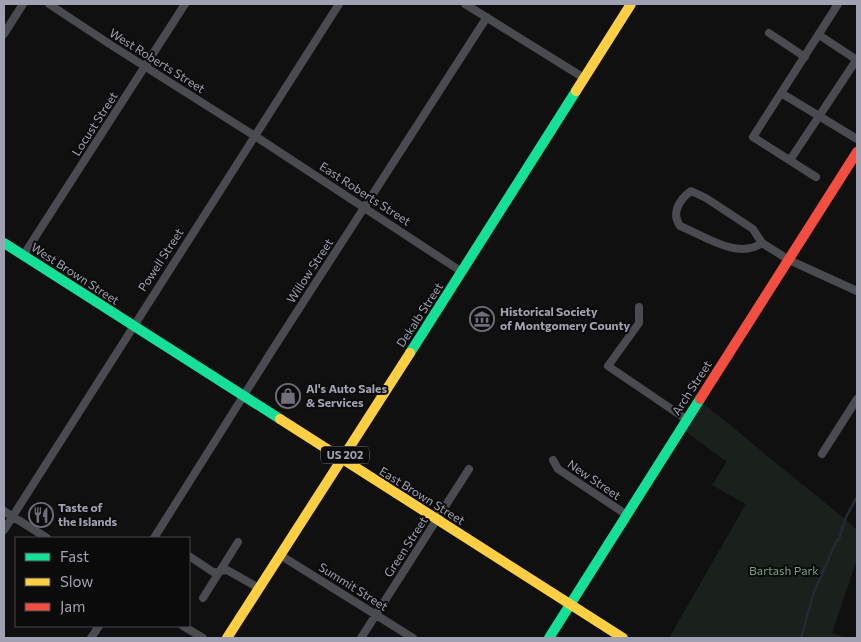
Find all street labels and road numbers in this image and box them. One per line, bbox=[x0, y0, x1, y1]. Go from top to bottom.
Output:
street label: West Roberts Street bbox=[107, 25, 208, 95]
street label: Locust Street bbox=[68, 89, 120, 158]
street label: East Roberts Street bbox=[317, 159, 414, 228]
street label: Powell Street bbox=[135, 225, 186, 294]
street label: Willow Street bbox=[283, 235, 335, 305]
street label: West Brown Street bbox=[29, 239, 122, 307]
street label: Dekalb Street bbox=[393, 279, 445, 349]
street label: Arch Street bbox=[668, 358, 714, 417]
road number: US 202 bbox=[321, 446, 369, 464]
street label: New Street bbox=[565, 456, 624, 502]
street label: East Brown Street bbox=[377, 463, 468, 527]
street label: Green Street bbox=[380, 514, 430, 579]
street label: Summit Street bbox=[316, 559, 391, 613]

